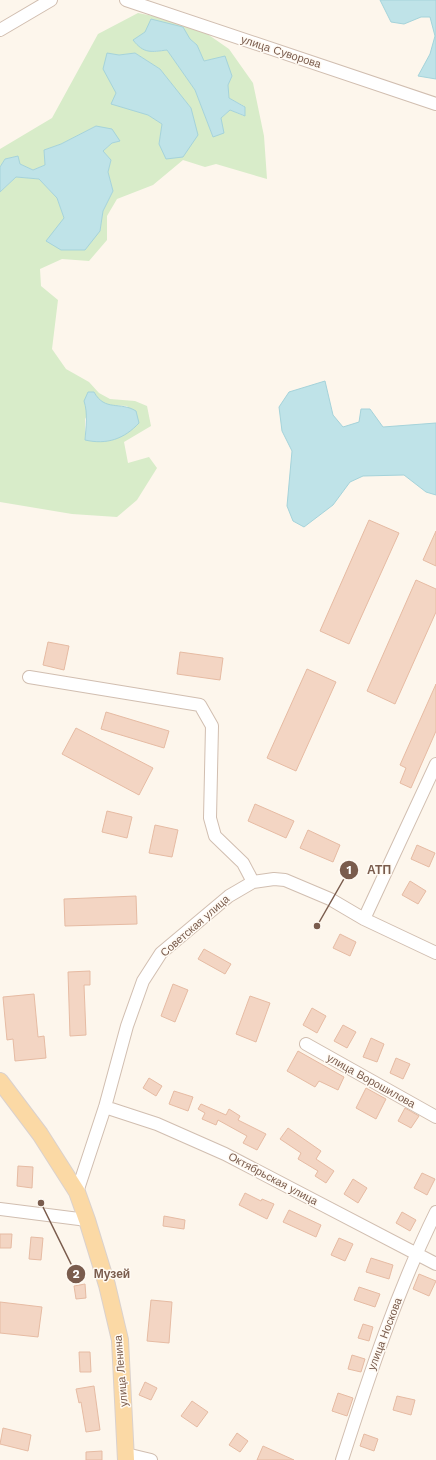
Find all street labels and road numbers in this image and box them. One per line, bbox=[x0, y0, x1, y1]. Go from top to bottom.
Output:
street label: улица Суворова bbox=[239, 33, 323, 71]
street label: Советская улица bbox=[158, 892, 233, 959]
street label: улица Ворошилова bbox=[324, 1051, 418, 1111]
street label: Октябрьская улица bbox=[226, 1150, 321, 1208]
street label: улица Носкова bbox=[365, 1295, 405, 1372]
street label: улица Ленина bbox=[111, 1334, 131, 1407]

